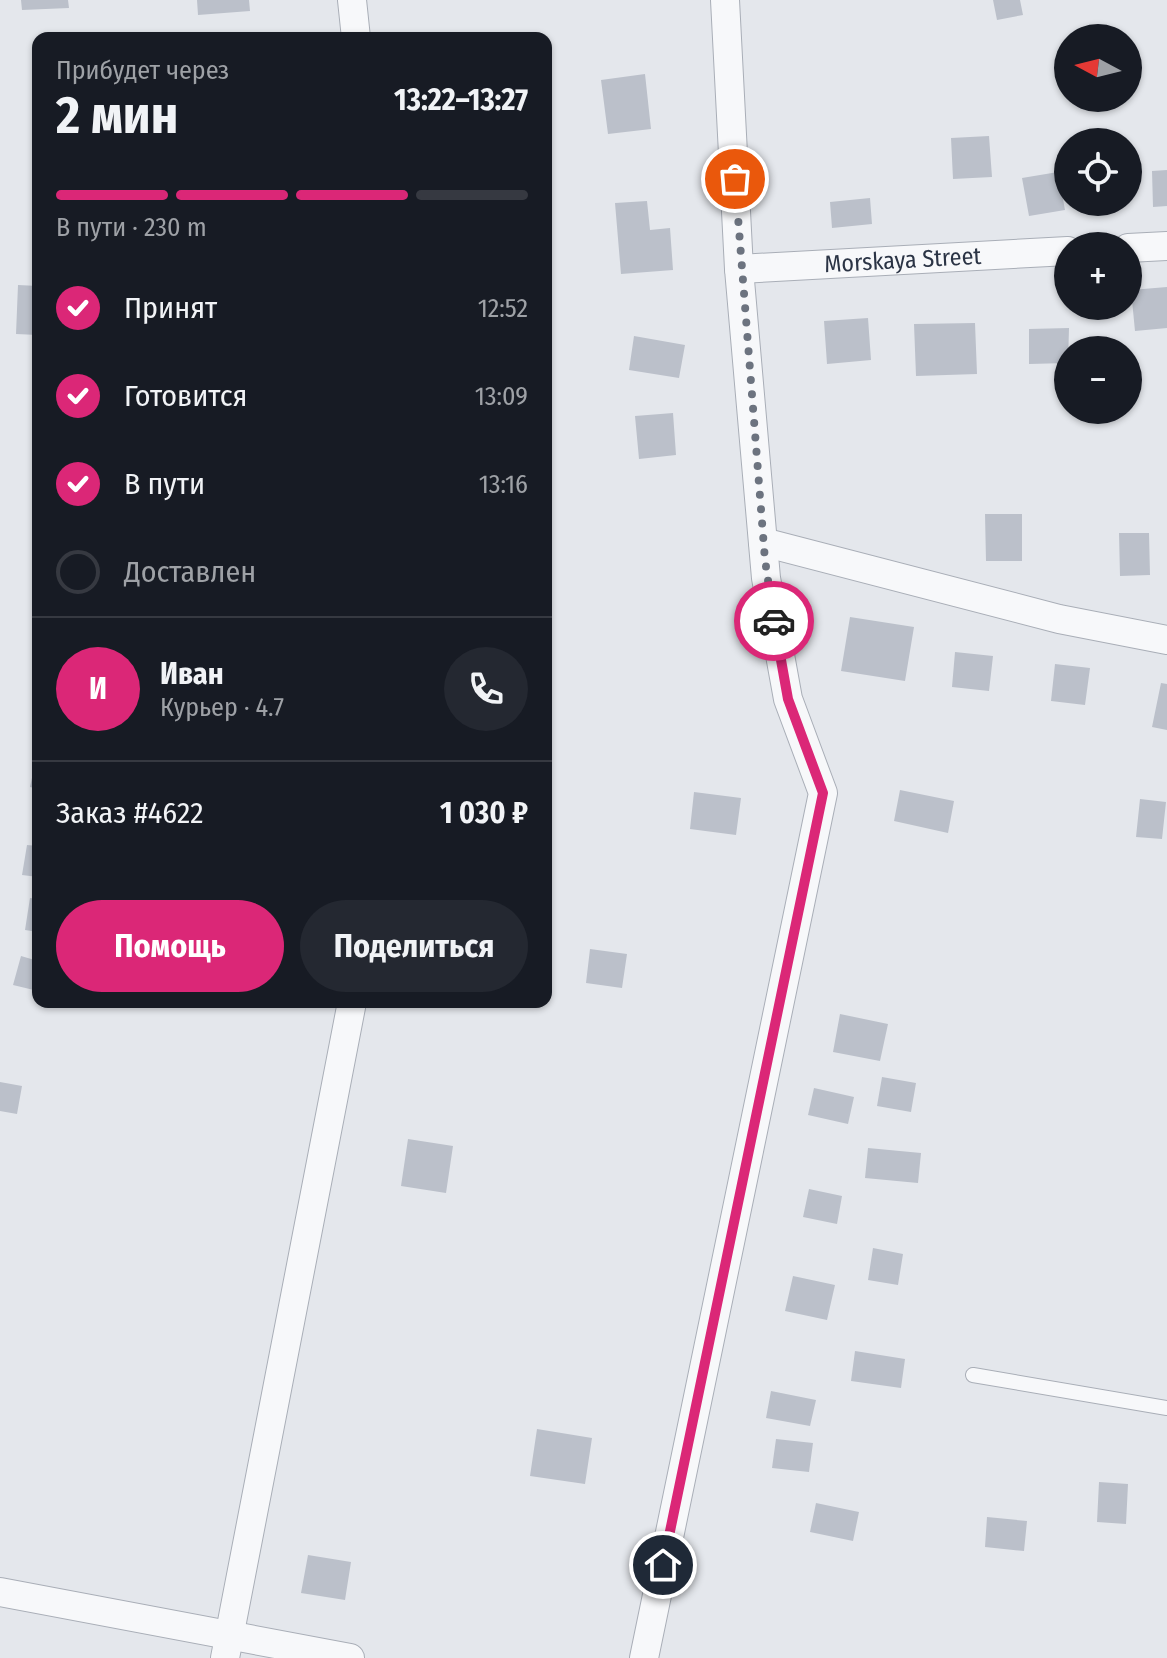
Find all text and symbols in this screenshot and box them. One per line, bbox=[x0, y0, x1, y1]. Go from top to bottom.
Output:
north arrow bbox=[1054, 24, 1142, 112]
map controls bbox=[1054, 24, 1142, 424]
text: Прибудет через bbox=[56, 55, 229, 86]
text: 13:22–13:27 bbox=[394, 82, 528, 118]
text: 2 мин bbox=[56, 84, 178, 147]
button: locate bbox=[1054, 128, 1142, 216]
pin bbox=[701, 145, 769, 213]
icon: bag bbox=[713, 157, 757, 201]
text: В пути · 230 m bbox=[56, 212, 207, 243]
button: + bbox=[1054, 232, 1142, 320]
street label: Morskaya Street bbox=[824, 242, 982, 278]
icon: check bbox=[56, 286, 100, 330]
text: Принят bbox=[124, 290, 217, 326]
text: 12:52 bbox=[478, 293, 528, 324]
button: − bbox=[1054, 336, 1142, 424]
icon: check bbox=[56, 374, 100, 418]
text: Готовится bbox=[124, 378, 247, 414]
text: 13:09 bbox=[475, 381, 528, 412]
icon: check bbox=[56, 462, 100, 506]
text: В пути bbox=[124, 466, 205, 502]
text: 13:16 bbox=[479, 469, 528, 500]
text: Доставлен bbox=[124, 554, 256, 590]
courier bbox=[734, 581, 814, 661]
icon: car bbox=[752, 599, 796, 643]
button: phone bbox=[444, 647, 528, 731]
text: Иван bbox=[160, 656, 224, 692]
text: И bbox=[89, 671, 107, 707]
text: Курьер · 4.7 bbox=[160, 692, 284, 723]
text: Заказ #4622 bbox=[56, 795, 203, 831]
text: 1 030 ₽ bbox=[440, 795, 528, 831]
button: Помощь bbox=[56, 900, 284, 992]
button: Поделиться bbox=[300, 900, 528, 992]
pin bbox=[629, 1531, 697, 1599]
icon: home bbox=[641, 1543, 685, 1587]

